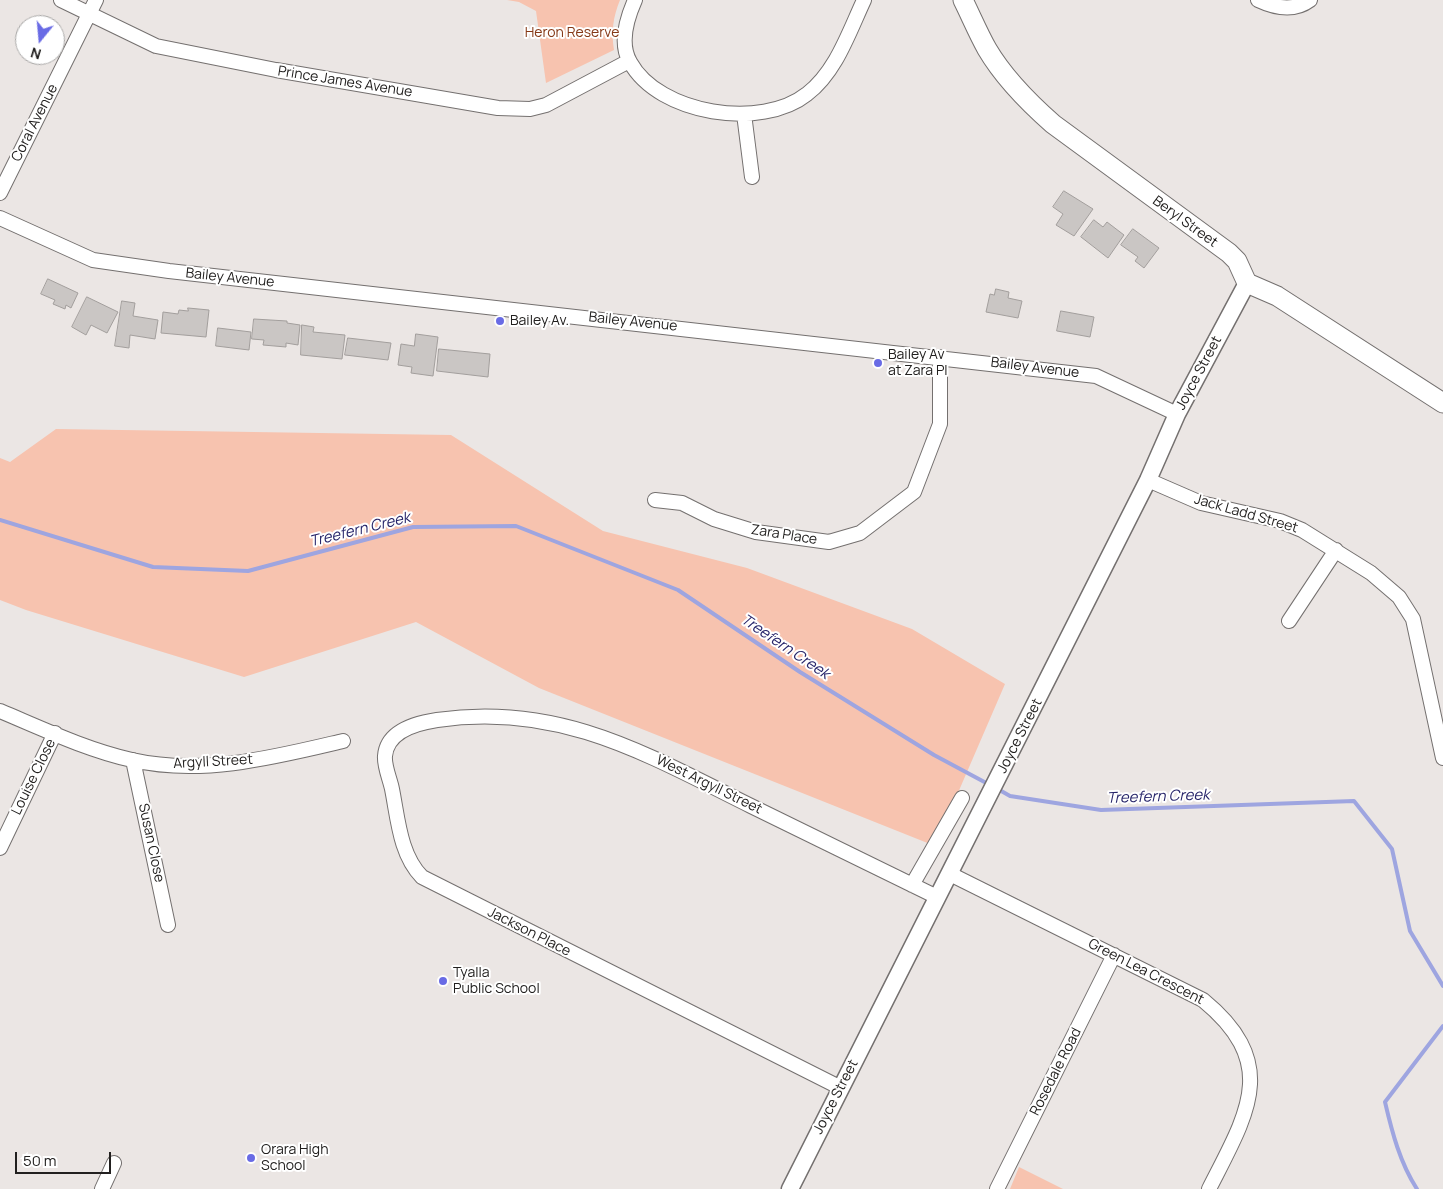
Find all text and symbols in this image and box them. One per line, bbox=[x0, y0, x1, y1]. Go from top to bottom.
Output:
north arrow bbox=[15, 15, 65, 65]
park label: Heron Reserve bbox=[525, 25, 619, 41]
text: N bbox=[28, 43, 43, 64]
street label: Prince James Avenue bbox=[277, 63, 413, 101]
street label: Coral Avenue bbox=[8, 81, 62, 165]
street label: Beryl Street bbox=[1149, 193, 1221, 251]
street label: Bailey Avenue bbox=[185, 265, 275, 291]
street label: Bailey Avenue bbox=[588, 309, 678, 335]
place label: Bailey Av. bbox=[510, 313, 569, 329]
marker: Bailey Av. bbox=[494, 315, 506, 327]
street label: Joyce Street bbox=[1173, 333, 1225, 413]
place label: Bailey Av at Zara Pl bbox=[888, 347, 948, 380]
street label: Bailey Avenue bbox=[990, 354, 1080, 382]
marker: Bailey Av at Zara Pl bbox=[872, 357, 884, 369]
street label: Jack Ladd Street bbox=[1192, 491, 1300, 537]
water label: Treefern Creek bbox=[308, 509, 412, 551]
street label: Zara Place bbox=[750, 521, 818, 549]
water label: Treefern Creek bbox=[737, 611, 833, 683]
street label: Joyce Street bbox=[994, 696, 1046, 776]
street label: Louise Close bbox=[8, 736, 60, 818]
street label: Argyll Street bbox=[173, 752, 253, 772]
street label: West Argyll Street bbox=[653, 752, 765, 818]
water label: Treefern Creek bbox=[1106, 786, 1210, 808]
street label: Susan Close bbox=[134, 802, 168, 884]
street label: Jackson Place bbox=[485, 904, 573, 960]
street label: Green Lea Crescent bbox=[1085, 936, 1207, 1008]
place label: Tyalla Public School bbox=[453, 965, 540, 998]
marker: Tyalla Public School bbox=[437, 975, 449, 987]
street label: Rosedale Road bbox=[1027, 1025, 1085, 1119]
street label: Joyce Street bbox=[810, 1057, 862, 1137]
scale bar bbox=[18, 1142, 114, 1174]
place label: Orara High School bbox=[261, 1142, 328, 1174]
text: 50 m bbox=[23, 1150, 57, 1171]
marker: Orara High School bbox=[245, 1152, 257, 1164]

